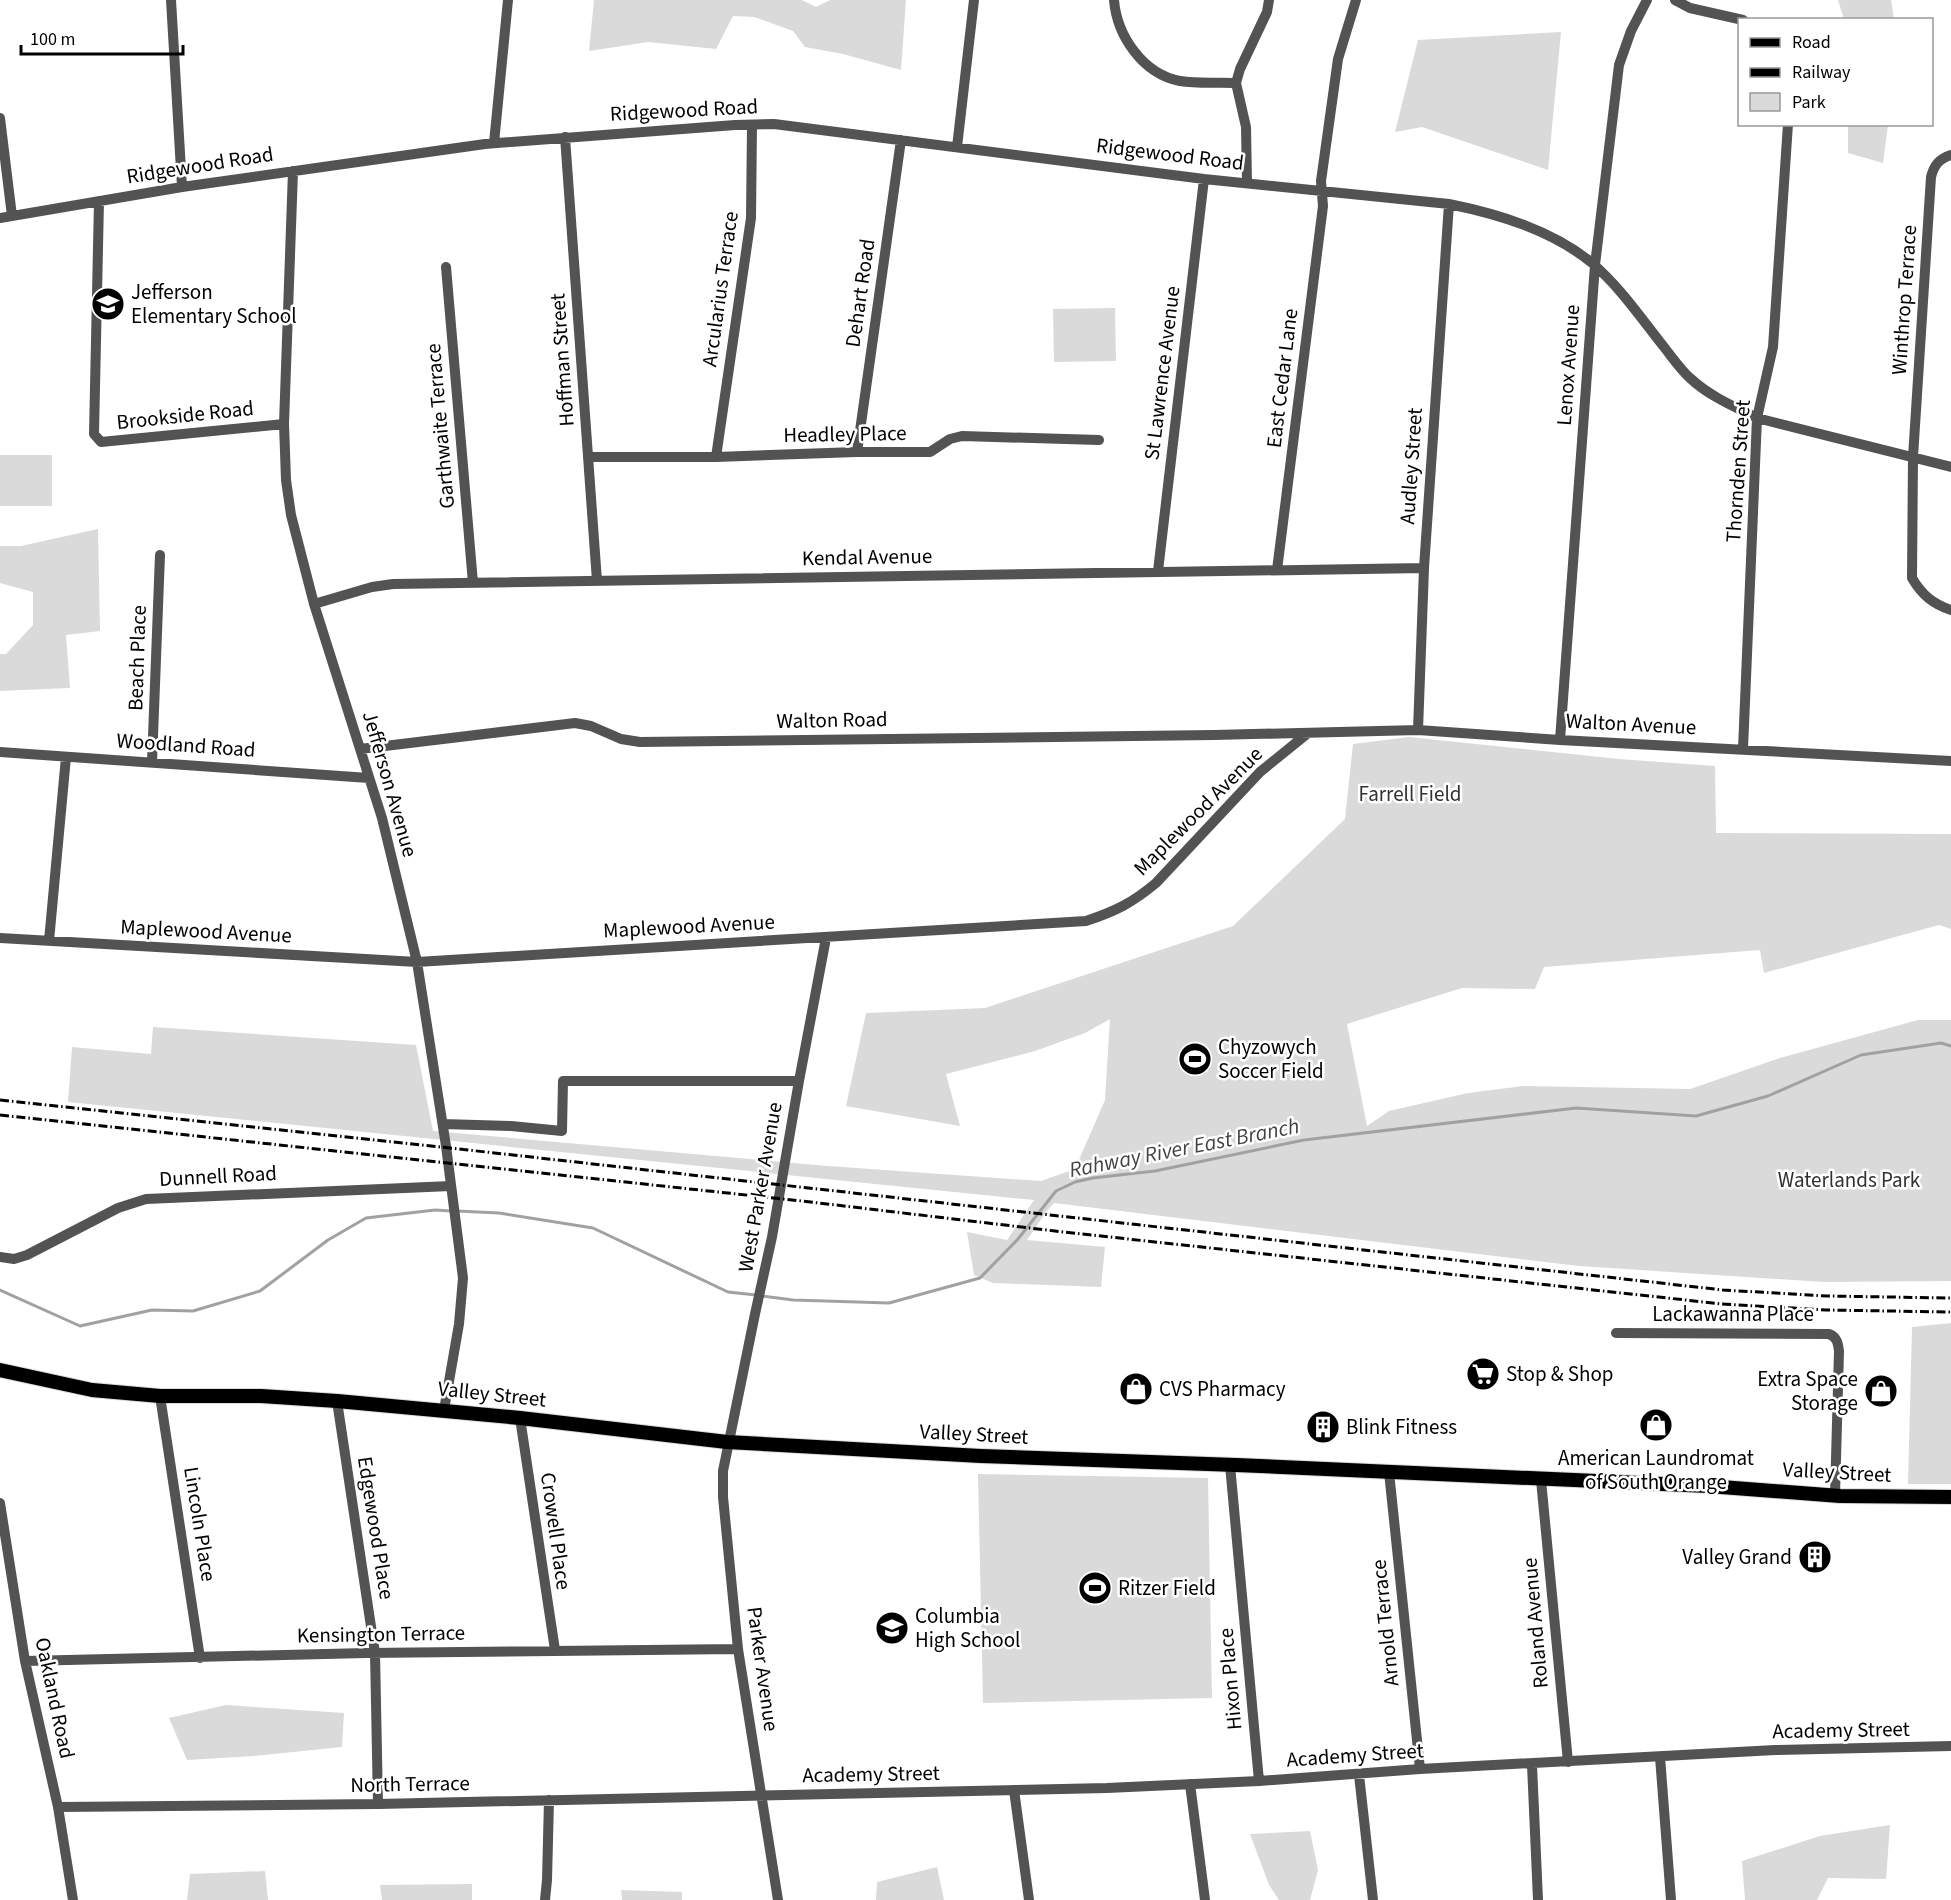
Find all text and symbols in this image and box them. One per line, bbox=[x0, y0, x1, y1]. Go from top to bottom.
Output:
scale bar bbox=[21, 18, 183, 56]
legend bbox=[1738, 18, 1933, 126]
text: 100 m bbox=[30, 27, 75, 52]
text: Road bbox=[1792, 30, 1831, 55]
text: Railway bbox=[1792, 60, 1851, 85]
text: Park bbox=[1792, 90, 1826, 115]
street label: Ridgewood Road bbox=[609, 91, 759, 129]
street label: Ridgewood Road bbox=[1095, 130, 1245, 178]
street label: Ridgewood Road bbox=[124, 139, 276, 191]
street label: Arcularius Terrace bbox=[694, 209, 746, 369]
street label: Winthrop Terrace bbox=[1884, 224, 1924, 376]
street label: Dehart Road bbox=[838, 237, 882, 349]
place label: Jefferson Elementary School bbox=[131, 277, 297, 331]
street label: St Lawrence Avenue bbox=[1136, 284, 1188, 462]
school or university icon: Jefferson Elementary School bbox=[90, 286, 126, 322]
street label: Hoffman Street bbox=[542, 292, 582, 428]
street label: Lenox Avenue bbox=[1549, 304, 1587, 426]
street label: East Cedar Lane bbox=[1259, 307, 1305, 449]
street label: Garthwaite Terrace bbox=[418, 342, 462, 510]
street label: Brookside Road bbox=[115, 393, 255, 437]
street label: Thornden Street bbox=[1718, 399, 1758, 543]
street label: Audley Street bbox=[1392, 407, 1430, 525]
street label: Headley Place bbox=[783, 418, 907, 450]
street label: Kendal Avenue bbox=[802, 541, 932, 573]
street label: Beach Place bbox=[120, 605, 154, 711]
street label: Walton Road bbox=[776, 704, 888, 736]
street label: Walton Avenue bbox=[1565, 706, 1697, 742]
street label: Jefferson Avenue bbox=[355, 708, 425, 860]
street label: Woodland Road bbox=[115, 725, 257, 765]
street label: Maplewood Avenue bbox=[1127, 740, 1269, 882]
park label: Farrell Field bbox=[1359, 779, 1461, 809]
street label: Maplewood Avenue bbox=[602, 907, 776, 945]
street label: Maplewood Avenue bbox=[119, 912, 293, 950]
place label: Chyzowych Soccer Field bbox=[1218, 1032, 1324, 1086]
sports icon: Chyzowych Soccer Field bbox=[1177, 1041, 1213, 1077]
street label: West Parker Avenue bbox=[730, 1100, 790, 1274]
water label: Rahway River East Branch bbox=[1066, 1110, 1302, 1186]
street label: Dunnell Road bbox=[158, 1158, 278, 1194]
park label: Waterlands Park bbox=[1778, 1165, 1921, 1195]
street label: Lackawanna Place bbox=[1652, 1299, 1814, 1329]
supermarket icon: Stop & Shop bbox=[1465, 1356, 1501, 1392]
place label: Stop & Shop bbox=[1506, 1359, 1613, 1389]
place label: Extra Space Storage bbox=[1757, 1364, 1858, 1418]
shop icon: CVS Pharmacy bbox=[1118, 1371, 1154, 1407]
street label: Valley Street bbox=[436, 1373, 548, 1415]
shop icon: Extra Space Storage bbox=[1863, 1373, 1899, 1409]
place label: CVS Pharmacy bbox=[1159, 1374, 1286, 1404]
shop icon: American Laundromat of South Orange bbox=[1638, 1407, 1674, 1443]
building icon: Blink Fitness bbox=[1305, 1409, 1341, 1445]
place label: Blink Fitness bbox=[1346, 1412, 1457, 1442]
street label: Valley Street bbox=[919, 1416, 1029, 1452]
place label: American Laundromat of South Orange bbox=[1558, 1443, 1754, 1497]
street label: Edgewood Place bbox=[350, 1454, 402, 1602]
street label: Valley Street bbox=[1782, 1454, 1892, 1490]
street label: Lincoln Place bbox=[176, 1464, 224, 1584]
street label: Crowell Place bbox=[533, 1470, 579, 1592]
building icon: Valley Grand bbox=[1797, 1539, 1833, 1575]
place label: Valley Grand bbox=[1682, 1542, 1792, 1572]
street label: Roland Avenue bbox=[1514, 1556, 1556, 1690]
street label: Arnold Terrace bbox=[1363, 1558, 1407, 1688]
sports icon: Ritzer Field bbox=[1077, 1570, 1113, 1606]
place label: Ritzer Field bbox=[1118, 1573, 1216, 1603]
place label: Columbia High School bbox=[915, 1601, 1020, 1655]
street label: Parker Avenue bbox=[739, 1605, 787, 1733]
school or university icon: Columbia High School bbox=[874, 1610, 910, 1646]
street label: Kensington Terrace bbox=[297, 1618, 465, 1650]
street label: Hixon Place bbox=[1211, 1627, 1249, 1731]
street label: Oakland Road bbox=[28, 1635, 82, 1761]
street label: Academy Street bbox=[1772, 1714, 1910, 1746]
street label: Academy Street bbox=[1285, 1735, 1425, 1775]
street label: Academy Street bbox=[802, 1758, 940, 1790]
street label: North Terrace bbox=[350, 1768, 470, 1800]

